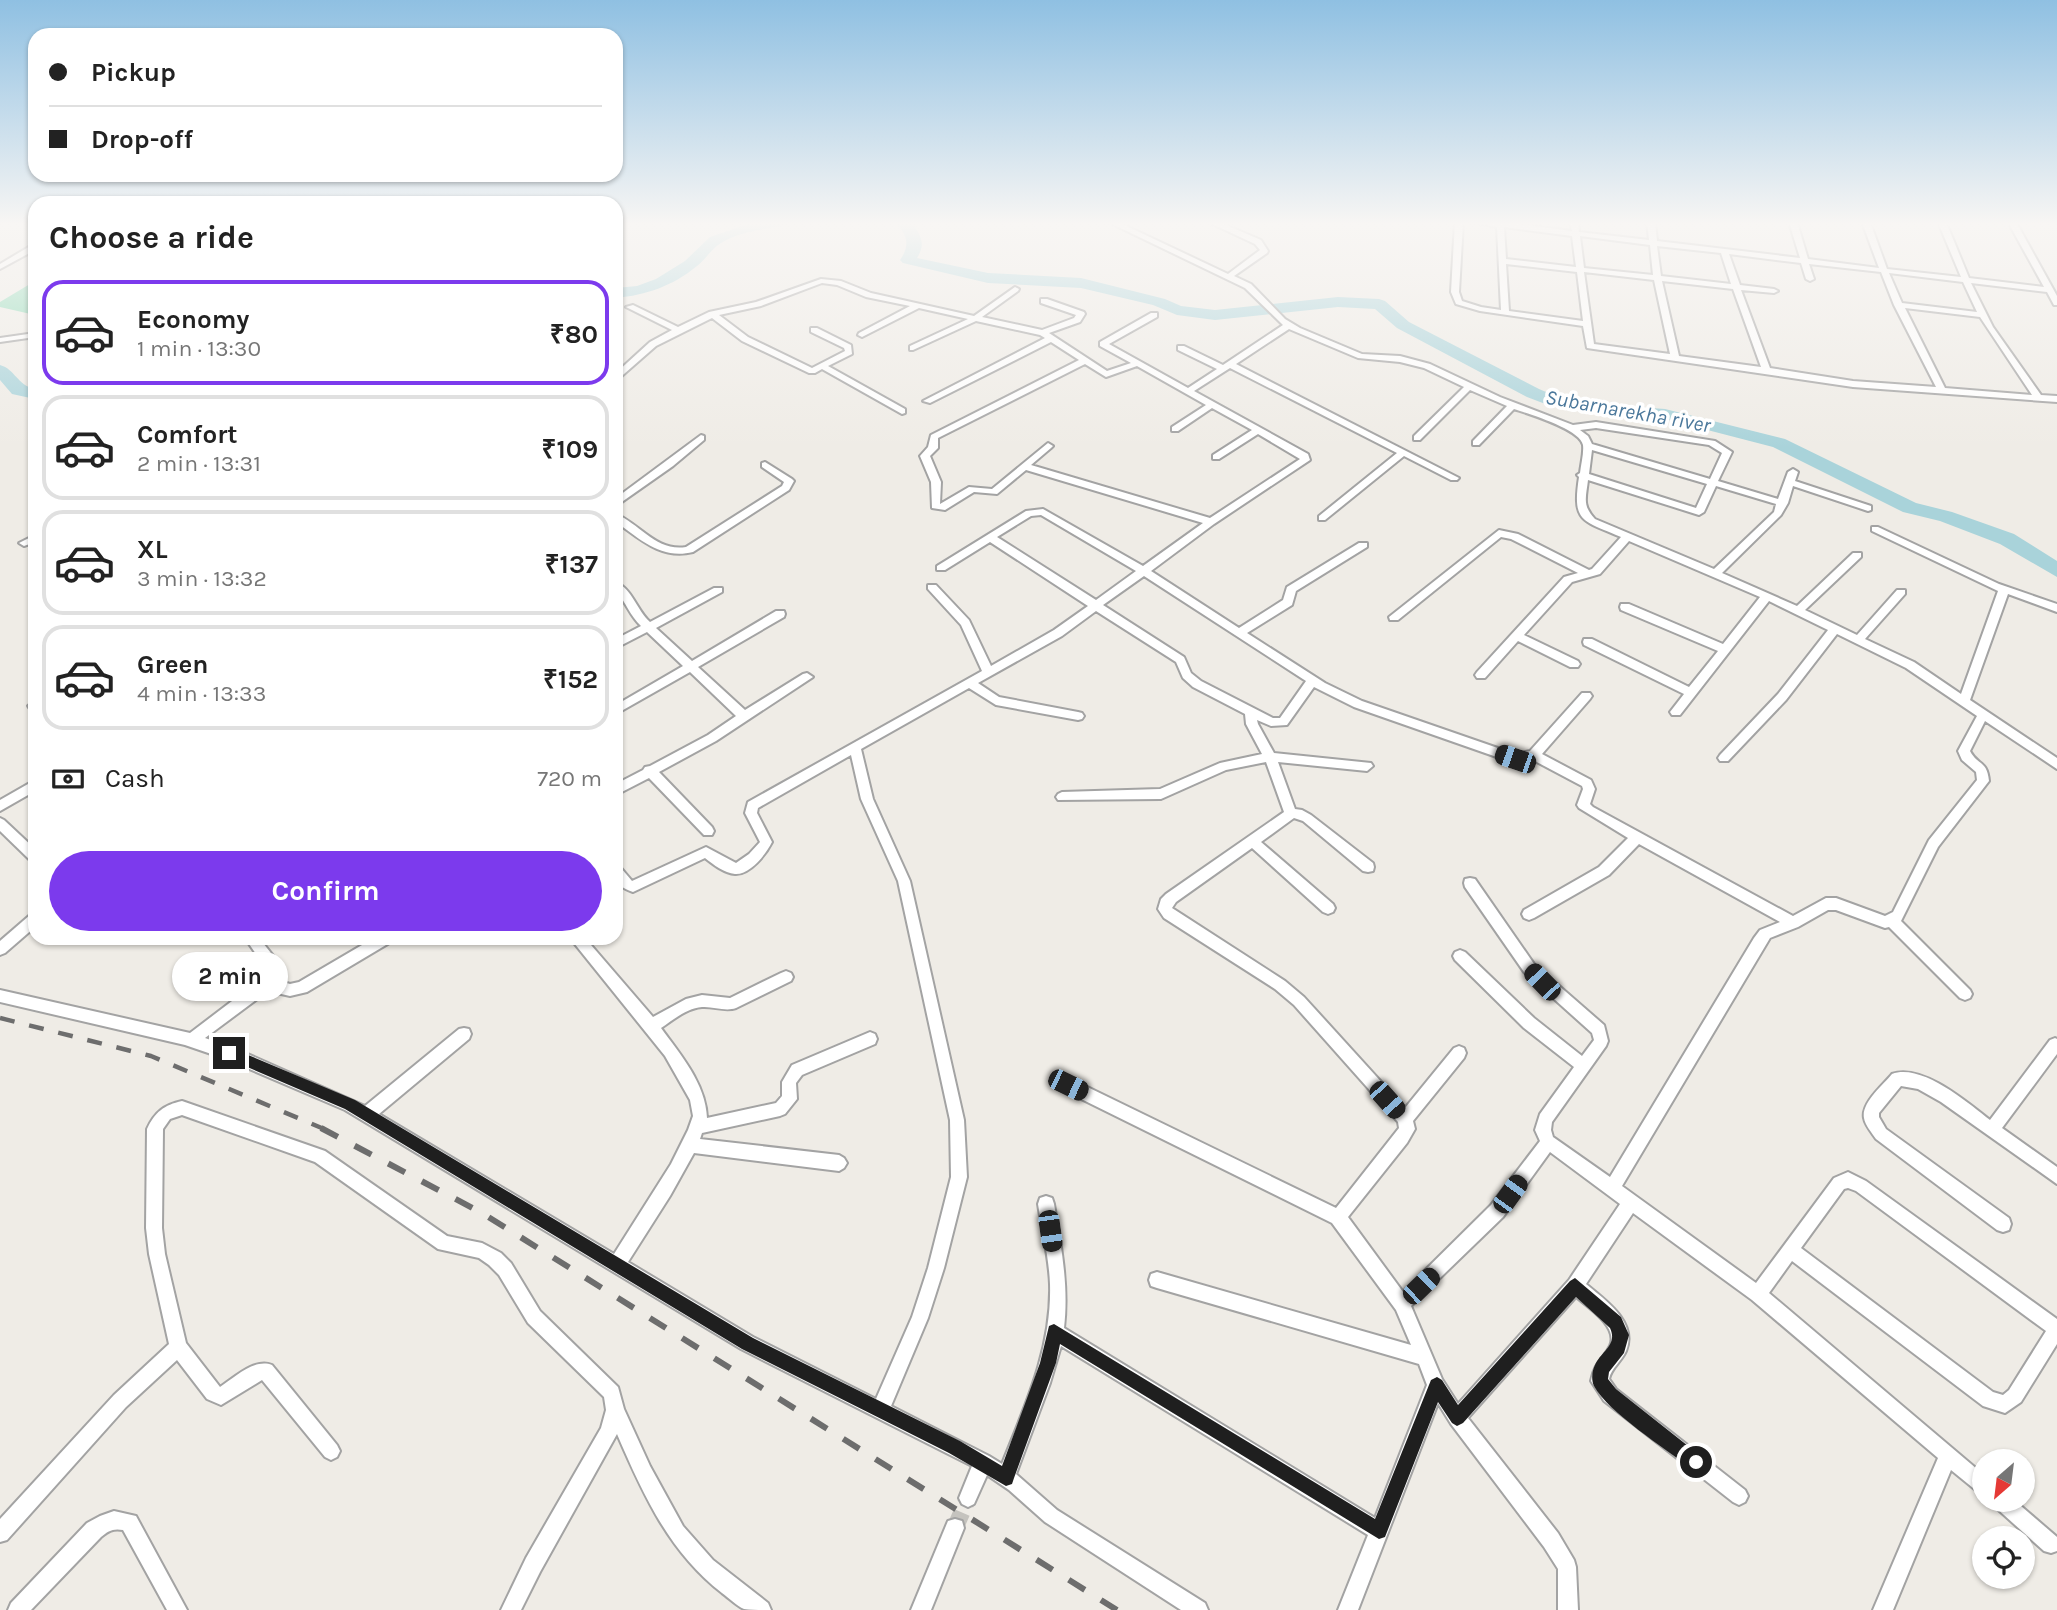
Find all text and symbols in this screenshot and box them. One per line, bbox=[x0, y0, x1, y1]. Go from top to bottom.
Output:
text: Pickup bbox=[91, 57, 176, 88]
text: Drop-off bbox=[91, 124, 193, 155]
text: Choose a ride bbox=[49, 219, 254, 256]
icon: car bbox=[53, 301, 116, 364]
text: Economy bbox=[137, 304, 249, 335]
text: ₹80 bbox=[550, 319, 598, 350]
text: 1 min · 13:30 bbox=[137, 335, 261, 362]
water label: Subarnarekha river bbox=[1544, 385, 1713, 437]
icon: car bbox=[53, 416, 116, 479]
text: Comfort bbox=[137, 419, 238, 450]
text: ₹109 bbox=[542, 434, 598, 465]
text: 2 min · 13:31 bbox=[137, 450, 261, 477]
icon: car bbox=[53, 531, 116, 594]
text: XL bbox=[137, 534, 168, 565]
text: ₹137 bbox=[545, 549, 598, 580]
text: 3 min · 13:32 bbox=[137, 565, 267, 592]
icon: car bbox=[53, 646, 116, 709]
text: Green bbox=[137, 649, 209, 680]
text: ₹152 bbox=[543, 664, 598, 695]
text: 4 min · 13:33 bbox=[137, 680, 266, 707]
car bbox=[1492, 742, 1539, 776]
icon: cash bbox=[49, 760, 87, 798]
text: Cash bbox=[105, 763, 165, 794]
text: 720 m bbox=[537, 765, 602, 792]
button: Confirm bbox=[49, 851, 602, 931]
callout: 2 min bbox=[171, 951, 287, 1000]
car bbox=[1520, 960, 1565, 1004]
text: 2 min bbox=[198, 963, 262, 990]
route end bbox=[213, 1037, 245, 1069]
car bbox=[1045, 1066, 1092, 1104]
car bbox=[1366, 1077, 1409, 1123]
car bbox=[1490, 1171, 1531, 1217]
car bbox=[1037, 1209, 1064, 1253]
car bbox=[1399, 1264, 1444, 1308]
route start bbox=[1680, 1446, 1712, 1478]
north arrow bbox=[1972, 1449, 2035, 1512]
map controls bbox=[1972, 1449, 2035, 1589]
button: locate bbox=[1972, 1526, 2035, 1589]

